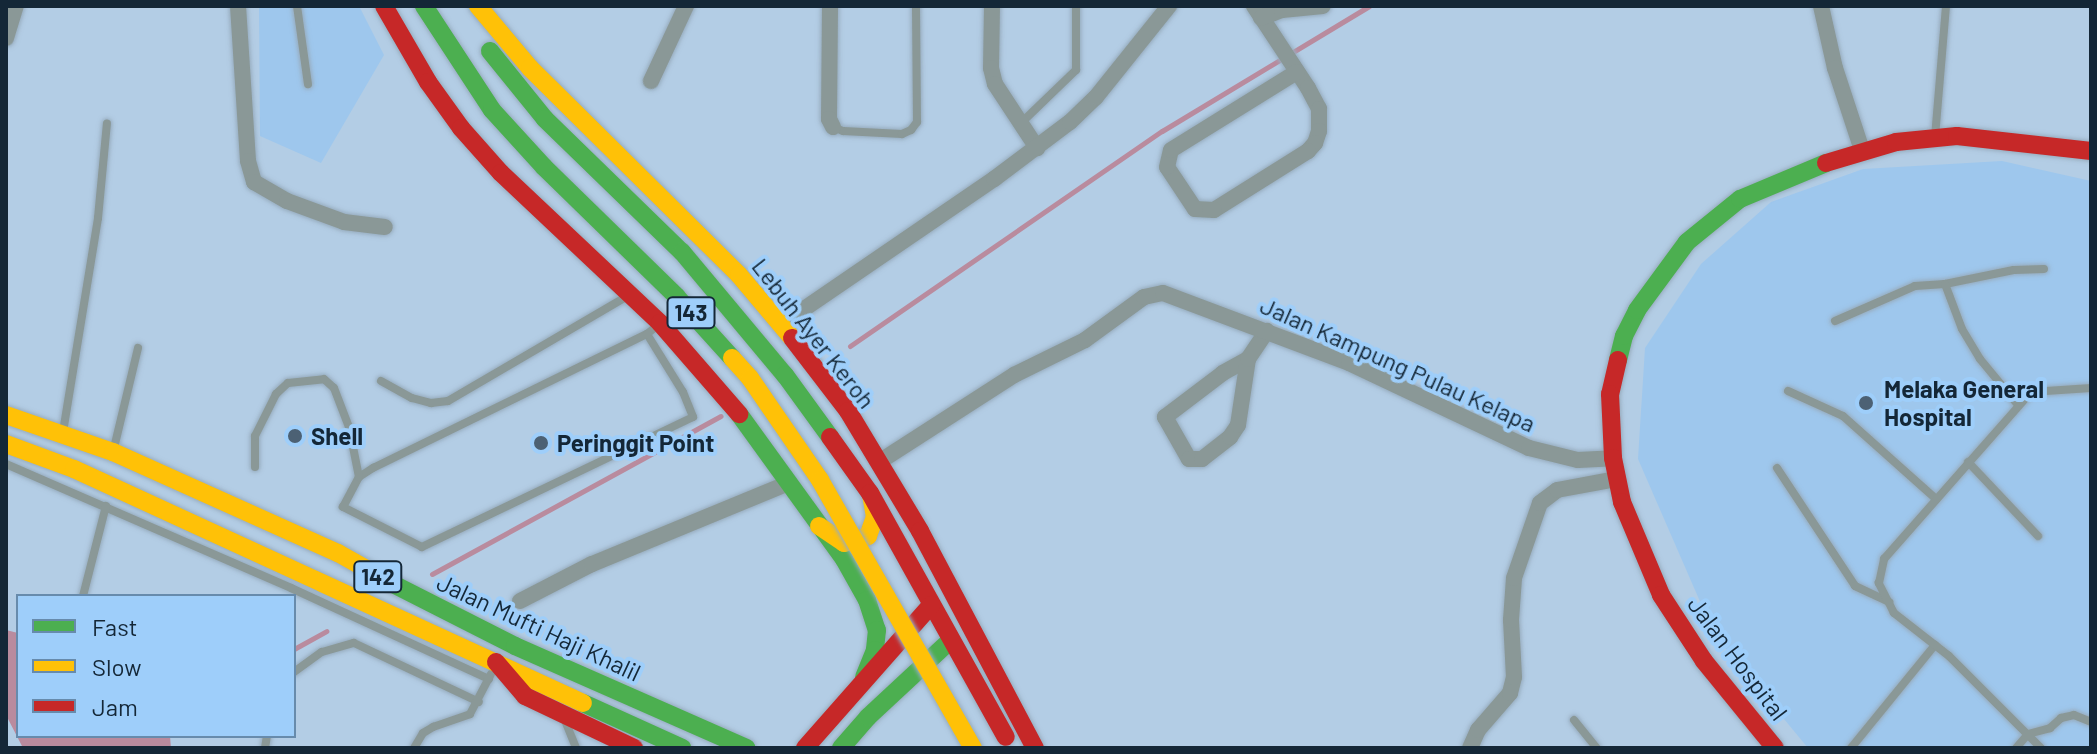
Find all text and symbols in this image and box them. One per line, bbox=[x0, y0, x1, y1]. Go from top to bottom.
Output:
street label: Lebuh Ayer Keroh bbox=[746, 252, 882, 414]
street label: Jalan Kampung Pulau Kelapa bbox=[1256, 290, 1540, 438]
road number: 143 bbox=[665, 295, 717, 331]
place label: Melaka General Hospital bbox=[1884, 375, 2044, 431]
marker: Melaka General Hospital bbox=[1855, 392, 1877, 414]
place label: Shell bbox=[311, 422, 363, 450]
marker: Shell bbox=[286, 427, 304, 445]
place label: Peringgit Point bbox=[557, 429, 714, 457]
marker: Peringgit Point bbox=[532, 434, 550, 452]
road number: 142 bbox=[352, 559, 404, 595]
street label: Jalan Mufti Haji Khalil bbox=[432, 567, 646, 687]
street label: Jalan Hospital bbox=[1682, 590, 1794, 726]
legend bbox=[16, 594, 296, 738]
text: Fast bbox=[92, 612, 137, 641]
text: Slow bbox=[92, 652, 141, 681]
text: Jam bbox=[92, 692, 138, 721]

